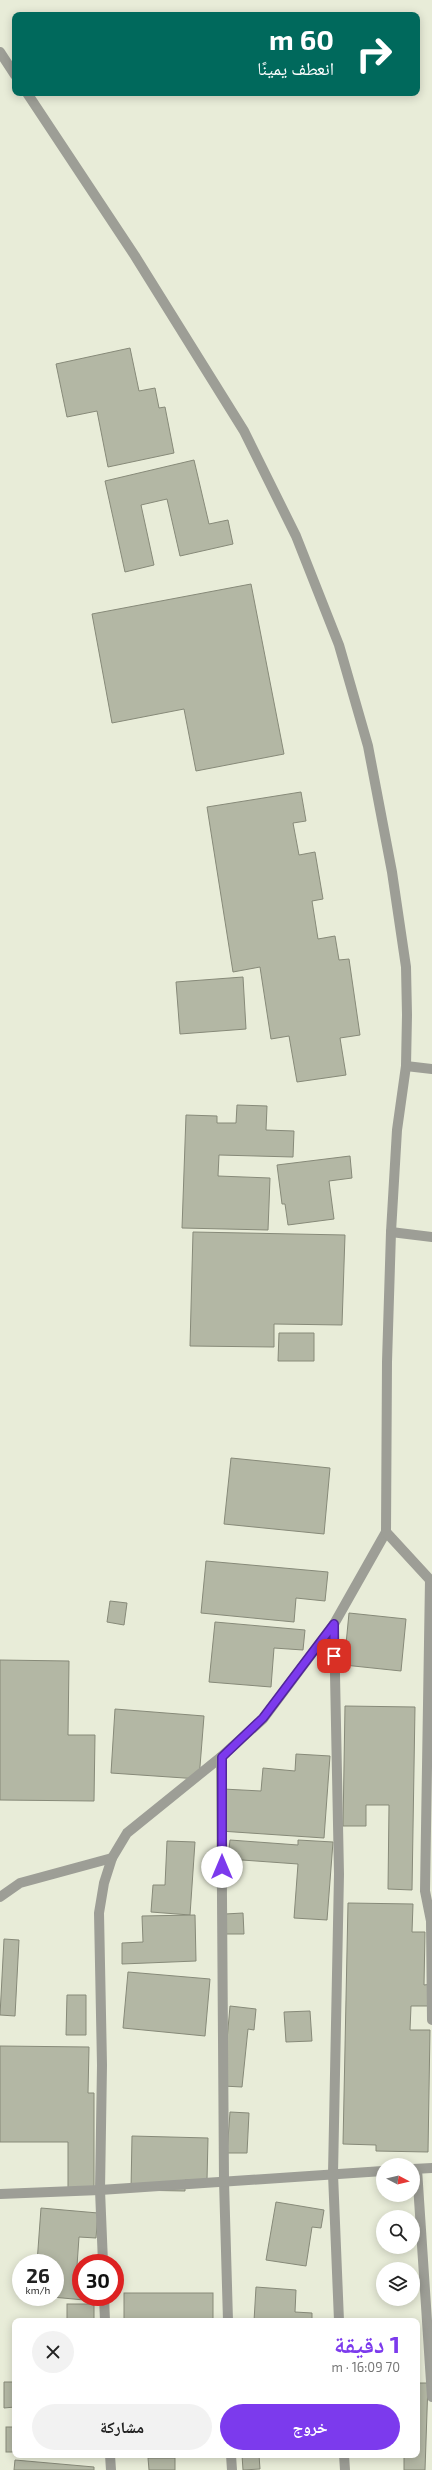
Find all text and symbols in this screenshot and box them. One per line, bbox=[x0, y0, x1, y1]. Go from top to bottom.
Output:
text: 60 m bbox=[269, 22, 334, 56]
icon: right bbox=[348, 28, 400, 80]
text: انعطف يمينًا bbox=[257, 57, 334, 79]
pin bbox=[317, 1639, 351, 1673]
icon: arrive bbox=[323, 1645, 345, 1667]
position arrow bbox=[201, 1846, 243, 1888]
north arrow bbox=[376, 2158, 420, 2202]
map controls bbox=[376, 2158, 420, 2306]
button: search bbox=[376, 2210, 420, 2254]
speed limit sign: 30 bbox=[72, 2254, 124, 2306]
button: layers bbox=[376, 2262, 420, 2306]
text: 26 bbox=[26, 2263, 50, 2287]
text: km/h bbox=[26, 2284, 50, 2296]
text: 1 دقيقة bbox=[334, 2329, 400, 2358]
button: close bbox=[32, 2331, 74, 2373]
text: 70 m · 16:09 bbox=[331, 2359, 400, 2375]
button: مشاركة bbox=[32, 2404, 212, 2450]
button: خروج bbox=[220, 2404, 400, 2450]

